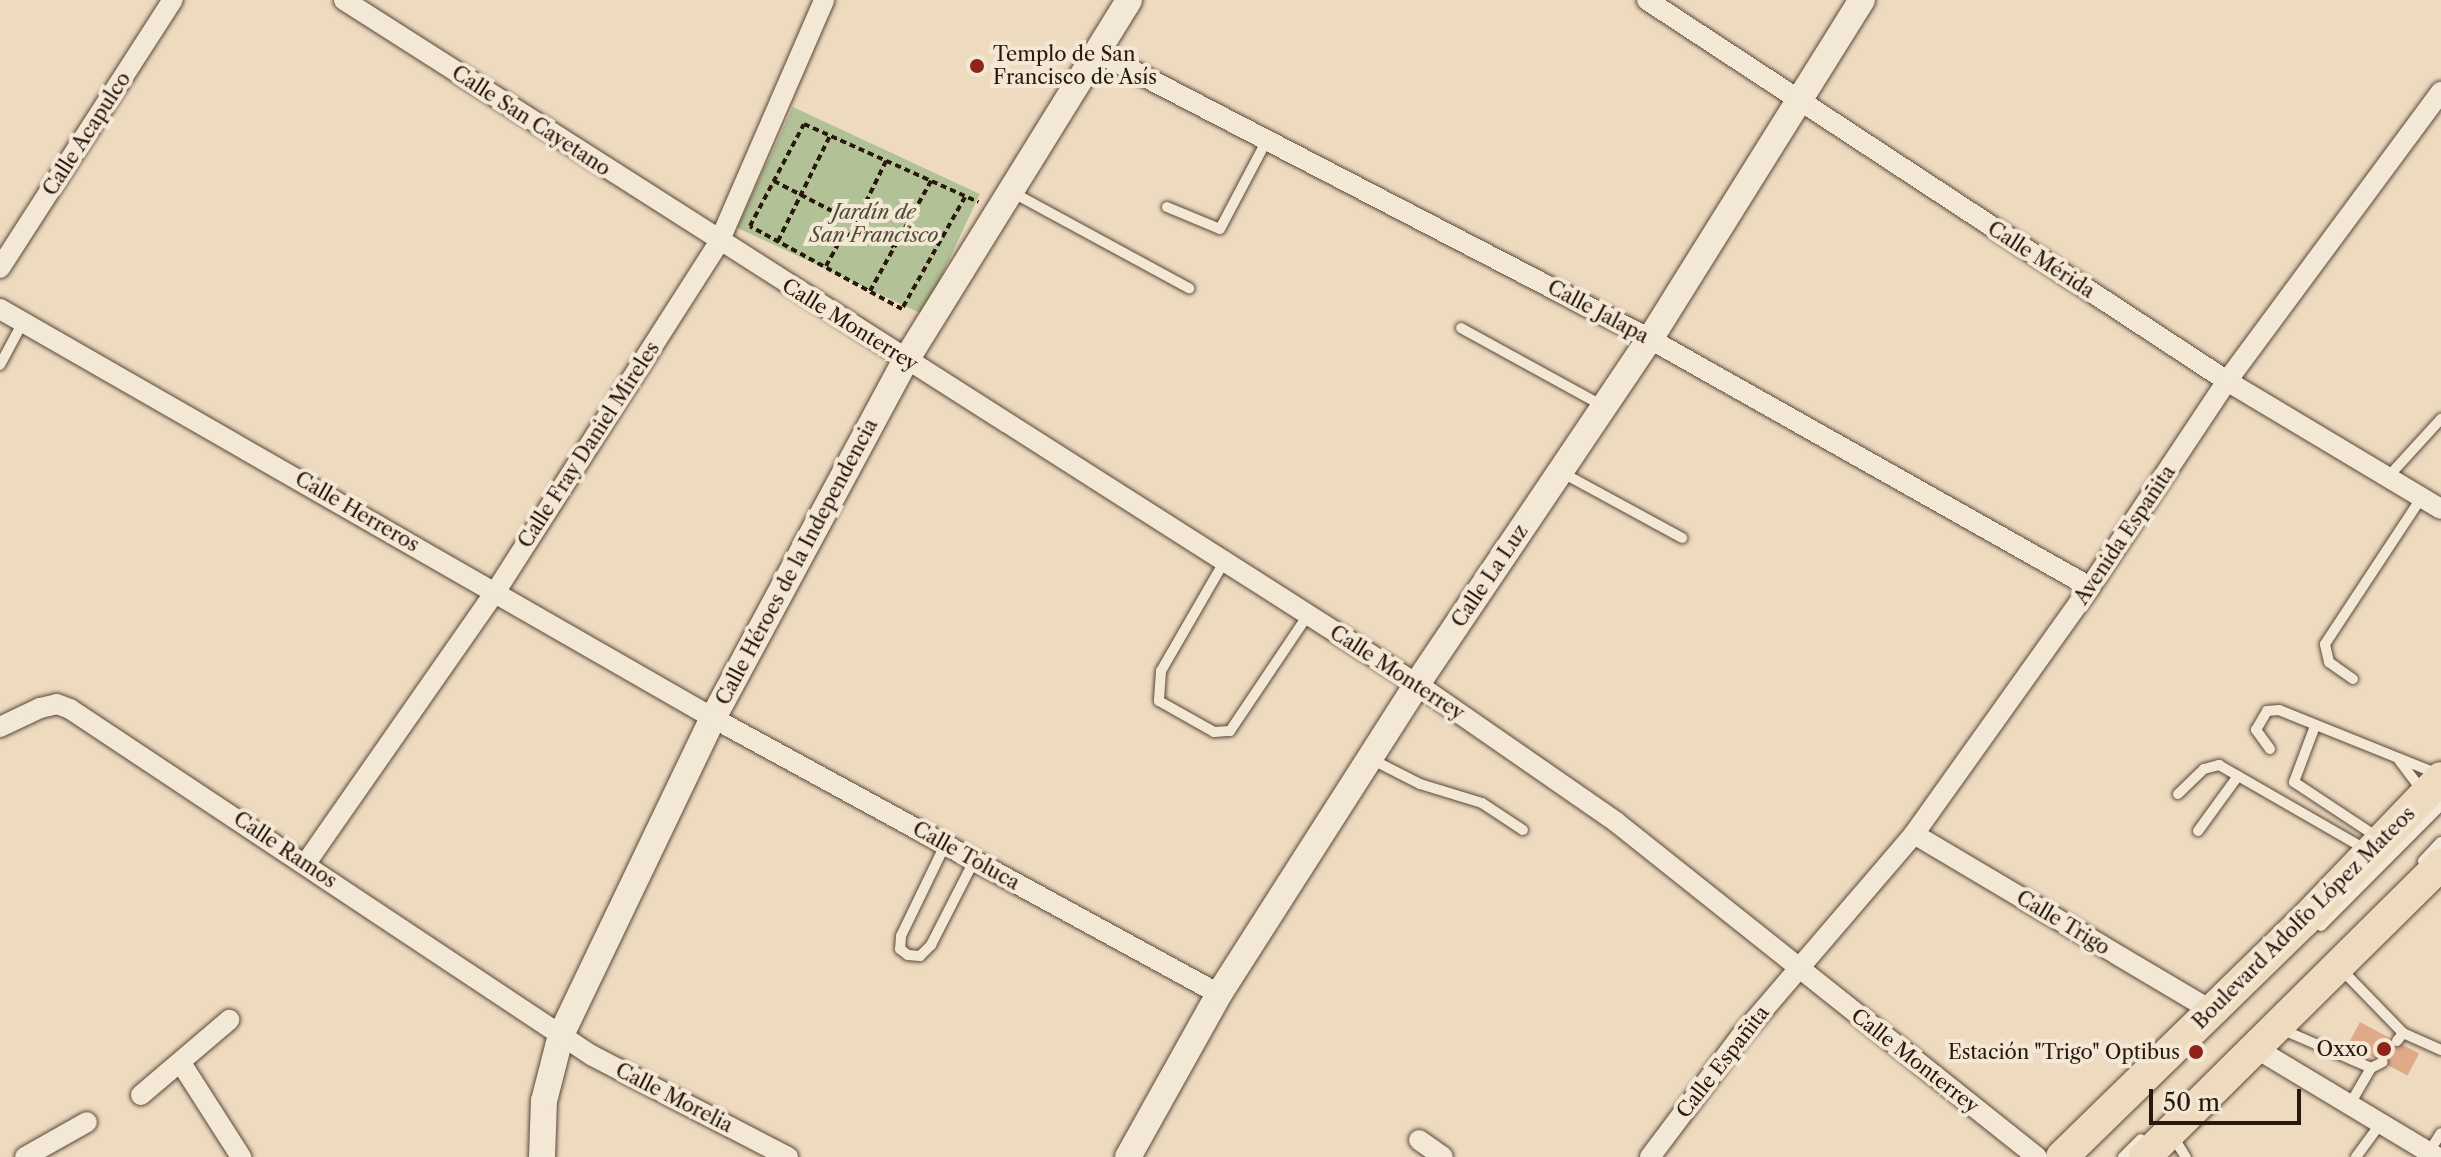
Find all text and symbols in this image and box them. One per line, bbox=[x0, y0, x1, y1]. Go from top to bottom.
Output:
place label: Templo de San Francisco de Asís bbox=[993, 42, 1158, 89]
marker: Templo de San Francisco de Asís bbox=[968, 57, 986, 75]
street label: Calle San Cayetano bbox=[447, 61, 615, 181]
street label: Calle Acapulco bbox=[38, 67, 136, 201]
park label: Jardín de San Francisco bbox=[810, 200, 938, 247]
street label: Calle Mérida bbox=[1983, 217, 2099, 303]
street label: Calle Monterrey bbox=[778, 274, 922, 376]
street label: Calle Jalapa bbox=[1543, 275, 1653, 349]
street label: Calle Fray Daniel Mireles bbox=[513, 337, 665, 553]
street label: Calle Héroes de la Independencia bbox=[711, 415, 883, 709]
street label: Avenida Españita bbox=[2069, 461, 2181, 609]
street label: Calle Herreros bbox=[291, 467, 423, 557]
street label: Calle La Luz bbox=[1447, 520, 1533, 632]
street label: Calle Monterrey bbox=[1325, 621, 1469, 725]
street label: Boulevard Adolfo López Mateos bbox=[2187, 801, 2421, 1035]
street label: Calle Ramos bbox=[229, 807, 341, 893]
street label: Calle Toluca bbox=[908, 817, 1024, 895]
street label: Calle Trigo bbox=[2012, 886, 2114, 960]
street label: Calle Españita bbox=[1672, 1001, 1774, 1123]
street label: Calle Monterrey bbox=[1846, 1004, 1984, 1118]
place label: Oxxo bbox=[2316, 1037, 2368, 1061]
place label: Estación "Trigo" Optibus bbox=[1947, 1040, 2180, 1064]
marker: Oxxo bbox=[2375, 1040, 2393, 1058]
marker: Estación "Trigo" Optibus bbox=[2187, 1043, 2205, 1061]
street label: Calle Morelia bbox=[611, 1058, 737, 1138]
scale bar bbox=[2153, 1073, 2305, 1123]
text: 50 m bbox=[2163, 1088, 2220, 1117]

